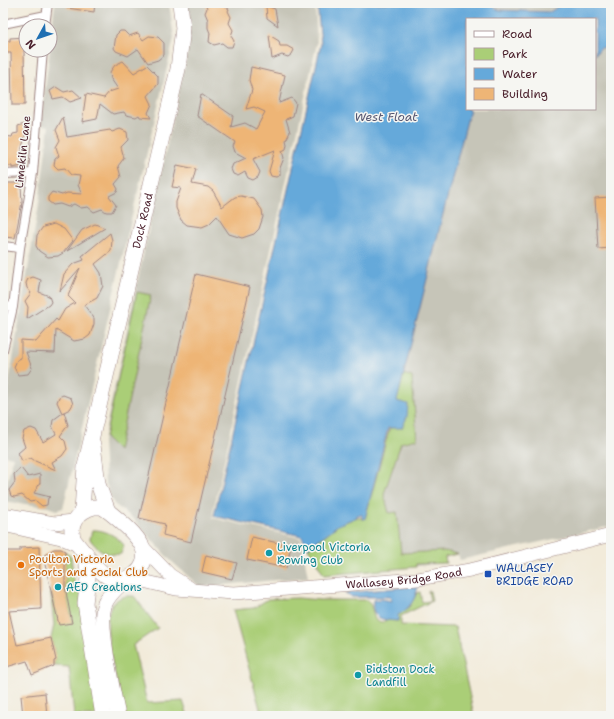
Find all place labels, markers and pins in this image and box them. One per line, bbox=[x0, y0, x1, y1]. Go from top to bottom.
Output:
place label: Liverpool Victoria Rowing Club bbox=[277, 540, 370, 568]
marker: Liverpool Victoria Rowing Club bbox=[264, 548, 274, 558]
place label: Poulton Victoria Sports and Social Club bbox=[29, 552, 148, 580]
marker: Poulton Victoria Sports and Social Club bbox=[16, 560, 26, 570]
place label: WALLASEY BRIDGE ROAD bbox=[496, 561, 573, 589]
marker: WALLASEY BRIDGE ROAD bbox=[483, 569, 493, 579]
place label: AED Creations bbox=[66, 580, 142, 595]
marker: AED Creations bbox=[53, 582, 63, 592]
place label: Bidston Dock Landfill bbox=[366, 662, 435, 690]
marker: Bidston Dock Landfill bbox=[353, 670, 363, 680]

